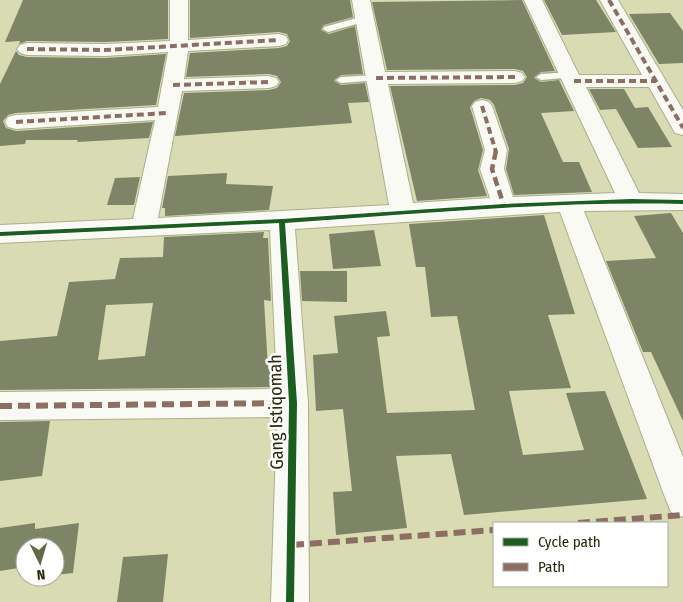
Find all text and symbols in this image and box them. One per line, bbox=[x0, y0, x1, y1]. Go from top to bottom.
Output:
street label: Gang Istiqomah bbox=[264, 354, 288, 470]
legend bbox=[493, 522, 668, 587]
text: Cycle path bbox=[538, 533, 601, 551]
north arrow bbox=[15, 537, 65, 587]
text: Path bbox=[538, 558, 565, 576]
text: N bbox=[36, 566, 46, 583]

